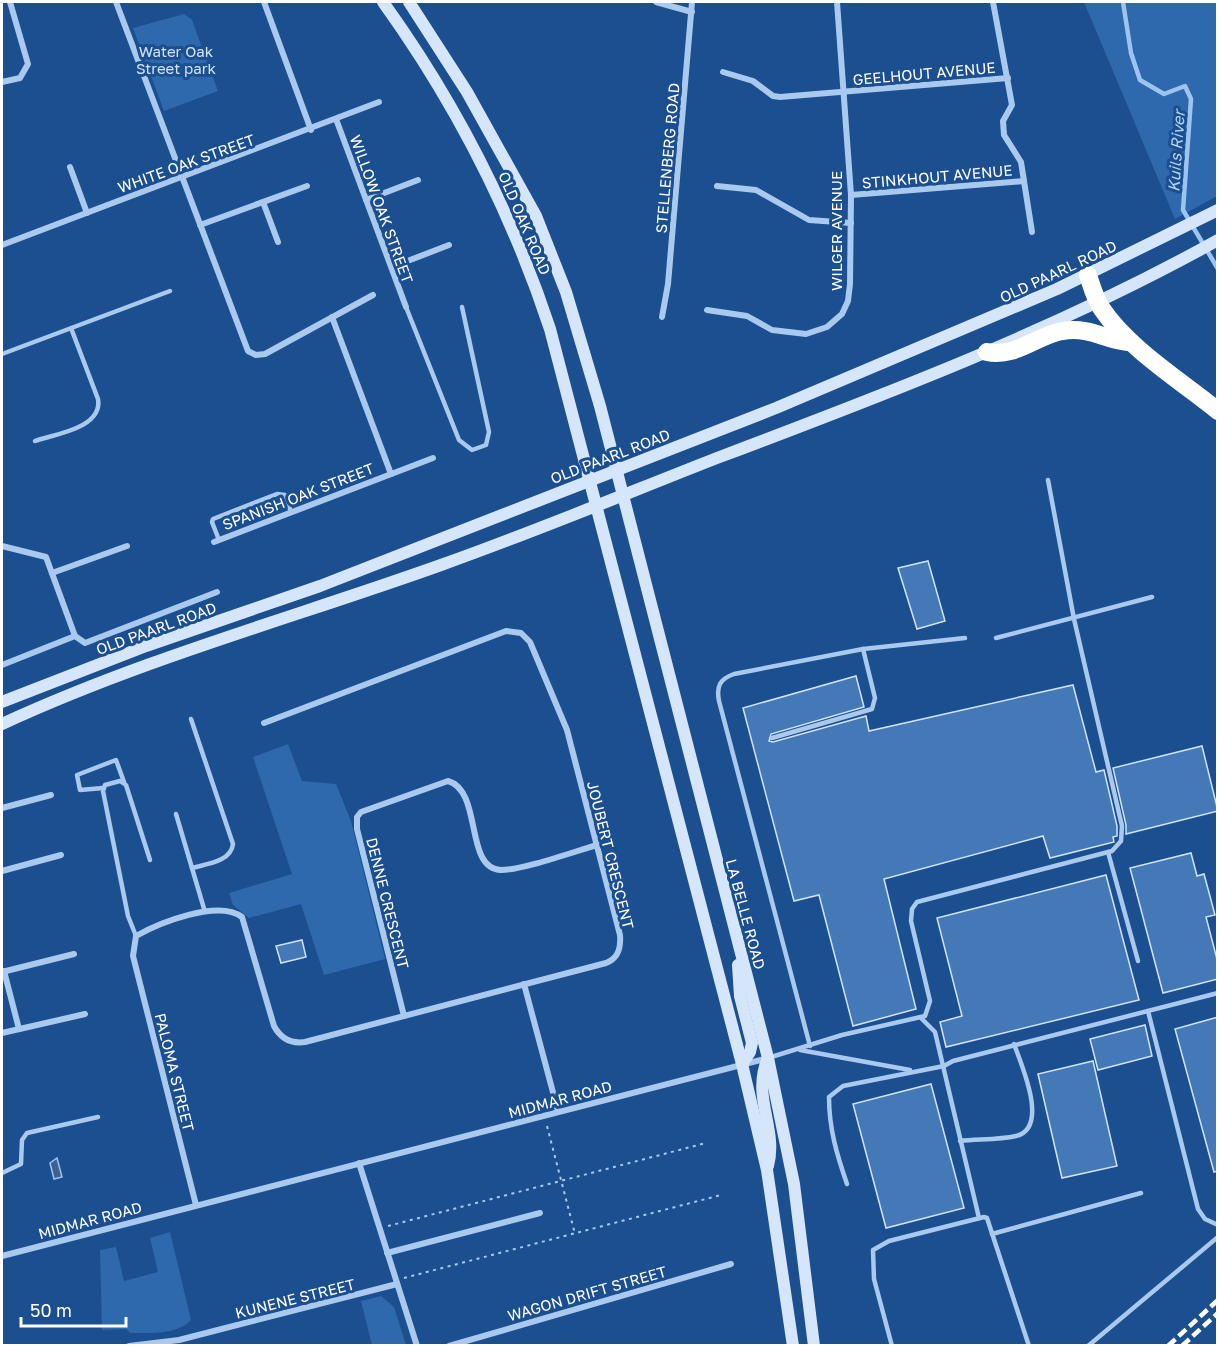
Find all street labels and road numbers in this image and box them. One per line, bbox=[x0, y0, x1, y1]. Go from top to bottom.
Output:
street label: GEELHOUT AVENUE bbox=[852, 58, 996, 88]
street label: STELLENBERG ROAD bbox=[651, 82, 683, 234]
street label: WHITE OAK STREET bbox=[115, 130, 257, 196]
street label: WILLOW OAK STREET bbox=[347, 132, 417, 286]
street label: STINKHOUT AVENUE bbox=[861, 160, 1013, 192]
street label: OLD OAK ROAD bbox=[495, 169, 555, 277]
street label: WILGER AVENUE bbox=[827, 171, 845, 291]
street label: OLD PAARL ROAD bbox=[997, 236, 1119, 306]
street label: OLD PAARL ROAD bbox=[547, 425, 673, 487]
street label: SPANISH OAK STREET bbox=[220, 459, 376, 533]
street label: OLD PAARL ROAD bbox=[93, 598, 219, 658]
street label: JOUBERT CRESCENT bbox=[584, 779, 638, 931]
street label: DENNE CRESCENT bbox=[363, 836, 413, 970]
street label: LA BELLE ROAD bbox=[723, 857, 769, 971]
street label: PALOMA STREET bbox=[152, 1011, 198, 1133]
street label: MIDMAR ROAD bbox=[506, 1077, 614, 1121]
street label: MIDMAR ROAD bbox=[36, 1198, 144, 1242]
street label: WAGON DRIFT STREET bbox=[505, 1262, 669, 1324]
street label: KUNENE STREET bbox=[233, 1274, 357, 1322]

